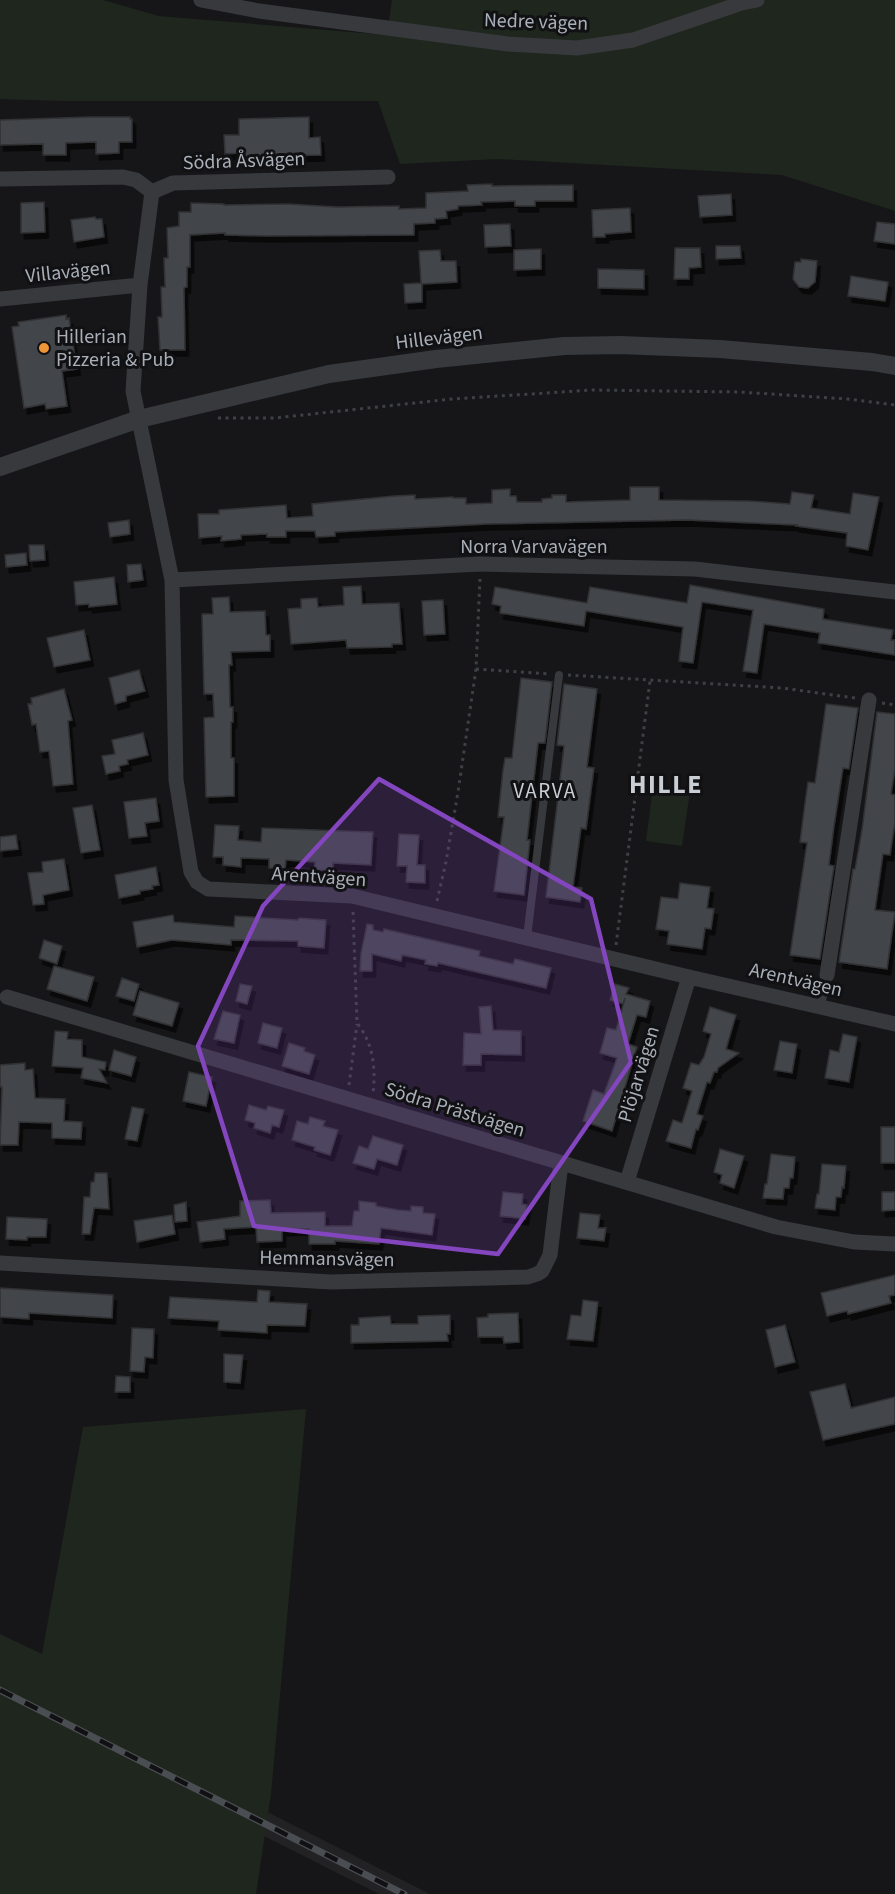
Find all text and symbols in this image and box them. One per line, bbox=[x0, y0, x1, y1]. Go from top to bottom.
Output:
street label: Nedre vägen bbox=[483, 6, 589, 38]
street label: Södra Åsvägen bbox=[182, 145, 306, 177]
street label: Villavägen bbox=[24, 254, 112, 290]
street label: Hillevägen bbox=[394, 319, 484, 357]
place label: Hillerian Pizzeria & Pub bbox=[56, 323, 174, 374]
marker: Hillerian Pizzeria & Pub bbox=[37, 341, 51, 355]
street label: Norra Varvavägen bbox=[460, 533, 608, 561]
district label: HILLE bbox=[629, 766, 703, 803]
district label: VARVA bbox=[513, 776, 577, 806]
street label: Arentvägen bbox=[271, 860, 367, 894]
street label: Arentvägen bbox=[746, 956, 845, 1004]
street label: Plöjarvägen bbox=[611, 1023, 667, 1126]
street label: Södra Prästvägen bbox=[381, 1075, 528, 1145]
street label: Hemmansvägen bbox=[259, 1244, 395, 1274]

